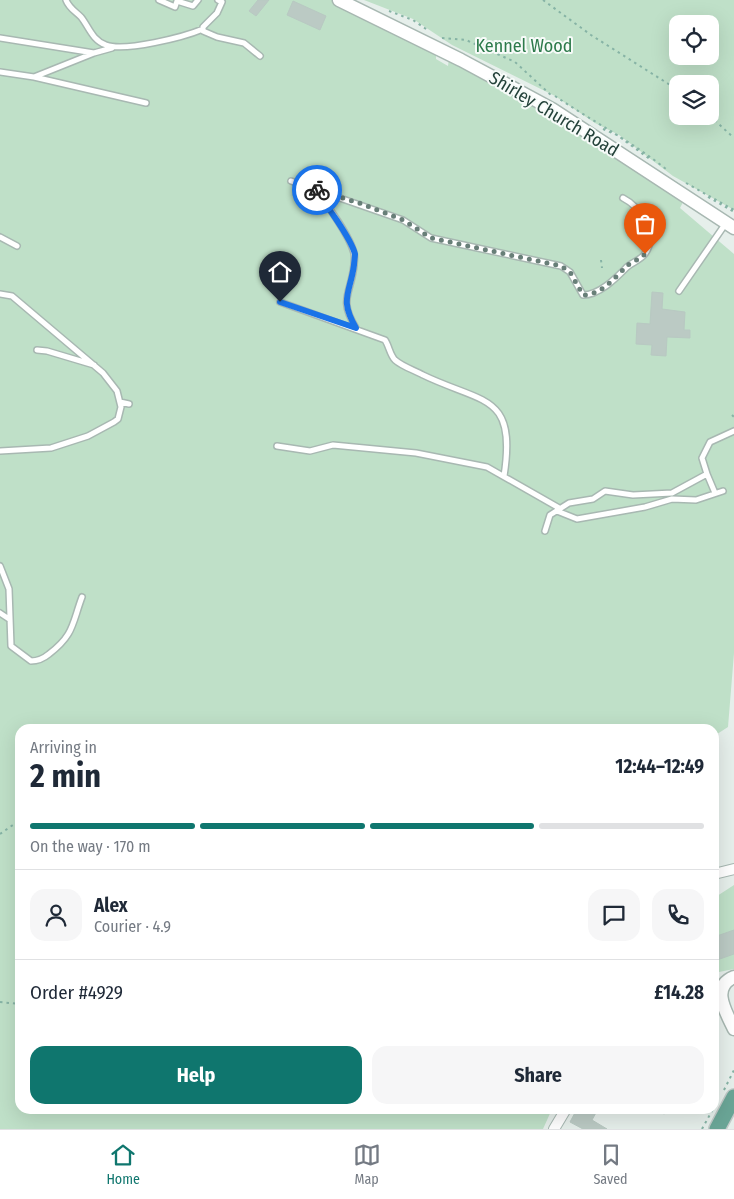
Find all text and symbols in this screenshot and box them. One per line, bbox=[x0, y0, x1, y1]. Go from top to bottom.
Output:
map controls bbox=[669, 15, 719, 125]
button: locate bbox=[669, 15, 719, 65]
park label: Kennel Wood bbox=[476, 35, 572, 57]
street label: Shirley Church Road bbox=[485, 67, 623, 161]
button: layers bbox=[669, 75, 719, 125]
courier bbox=[292, 165, 342, 215]
icon: bike bbox=[303, 176, 331, 204]
pin bbox=[624, 203, 666, 254]
icon: bag bbox=[631, 210, 659, 238]
pin bbox=[259, 251, 301, 302]
icon: home bbox=[266, 258, 294, 286]
text: Arriving in bbox=[30, 738, 97, 757]
text: 12:44–12:49 bbox=[615, 755, 704, 778]
text: 2 min bbox=[30, 757, 101, 795]
text: On the way · 170 m bbox=[30, 837, 150, 856]
button: person bbox=[30, 889, 82, 941]
button: chat bbox=[588, 889, 640, 941]
button: phone bbox=[652, 889, 704, 941]
text: Alex bbox=[94, 894, 128, 917]
text: Courier · 4.9 bbox=[94, 917, 171, 936]
text: Order #4929 bbox=[30, 981, 123, 1004]
text: £14.28 bbox=[654, 981, 704, 1004]
button: Help bbox=[30, 1046, 362, 1104]
button: Share bbox=[372, 1046, 704, 1104]
tab: Home bbox=[106, 1141, 140, 1188]
tab: Map bbox=[353, 1141, 381, 1188]
tab: Saved bbox=[593, 1141, 628, 1188]

